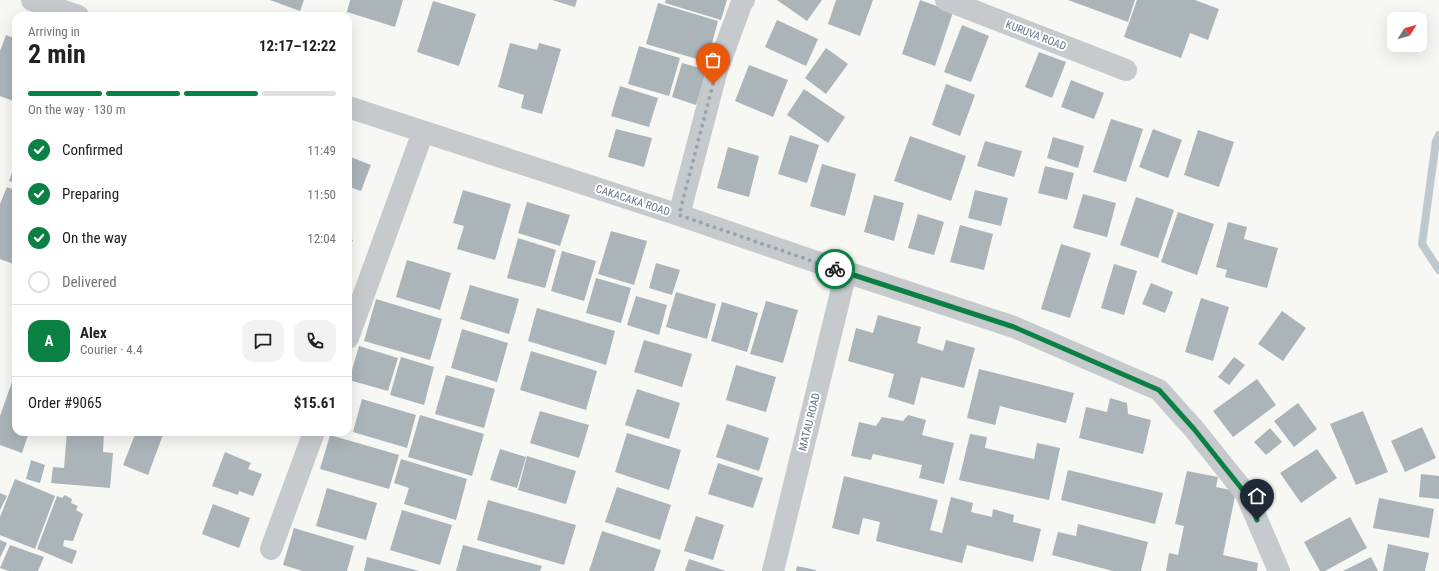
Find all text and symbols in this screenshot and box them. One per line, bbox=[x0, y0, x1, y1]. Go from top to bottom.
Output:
north arrow bbox=[1387, 12, 1427, 52]
map controls bbox=[1387, 12, 1427, 52]
street label: KURUVA ROAD bbox=[1004, 18, 1068, 53]
text: Arriving in bbox=[28, 24, 80, 39]
text: 12:17–12:22 bbox=[259, 37, 336, 55]
text: 2 min bbox=[28, 39, 86, 69]
pin bbox=[696, 43, 730, 84]
icon: bag bbox=[702, 49, 724, 71]
text: On the way · 130 m bbox=[28, 102, 125, 117]
icon: check bbox=[28, 139, 50, 161]
text: Confirmed bbox=[62, 141, 123, 159]
text: 11:49 bbox=[307, 143, 336, 158]
street label: CAKACAKA ROAD bbox=[594, 182, 672, 219]
icon: check bbox=[28, 183, 50, 205]
text: Preparing bbox=[62, 185, 119, 203]
text: 11:50 bbox=[307, 187, 336, 202]
icon: check bbox=[28, 227, 50, 249]
text: On the way bbox=[62, 229, 127, 247]
text: 12:04 bbox=[307, 231, 336, 246]
courier bbox=[815, 249, 855, 289]
icon: bike bbox=[824, 258, 846, 280]
text: Delivered bbox=[62, 273, 117, 291]
button: chat bbox=[242, 320, 284, 362]
button: phone bbox=[294, 320, 336, 362]
text: Alex bbox=[80, 324, 107, 342]
text: A bbox=[45, 332, 53, 350]
text: Courier · 4.4 bbox=[80, 342, 143, 357]
street label: MATAU ROAD bbox=[796, 392, 823, 452]
text: Order #9065 bbox=[28, 394, 102, 412]
text: $15.61 bbox=[294, 394, 336, 412]
pin bbox=[1240, 479, 1274, 520]
icon: home bbox=[1246, 485, 1268, 507]

